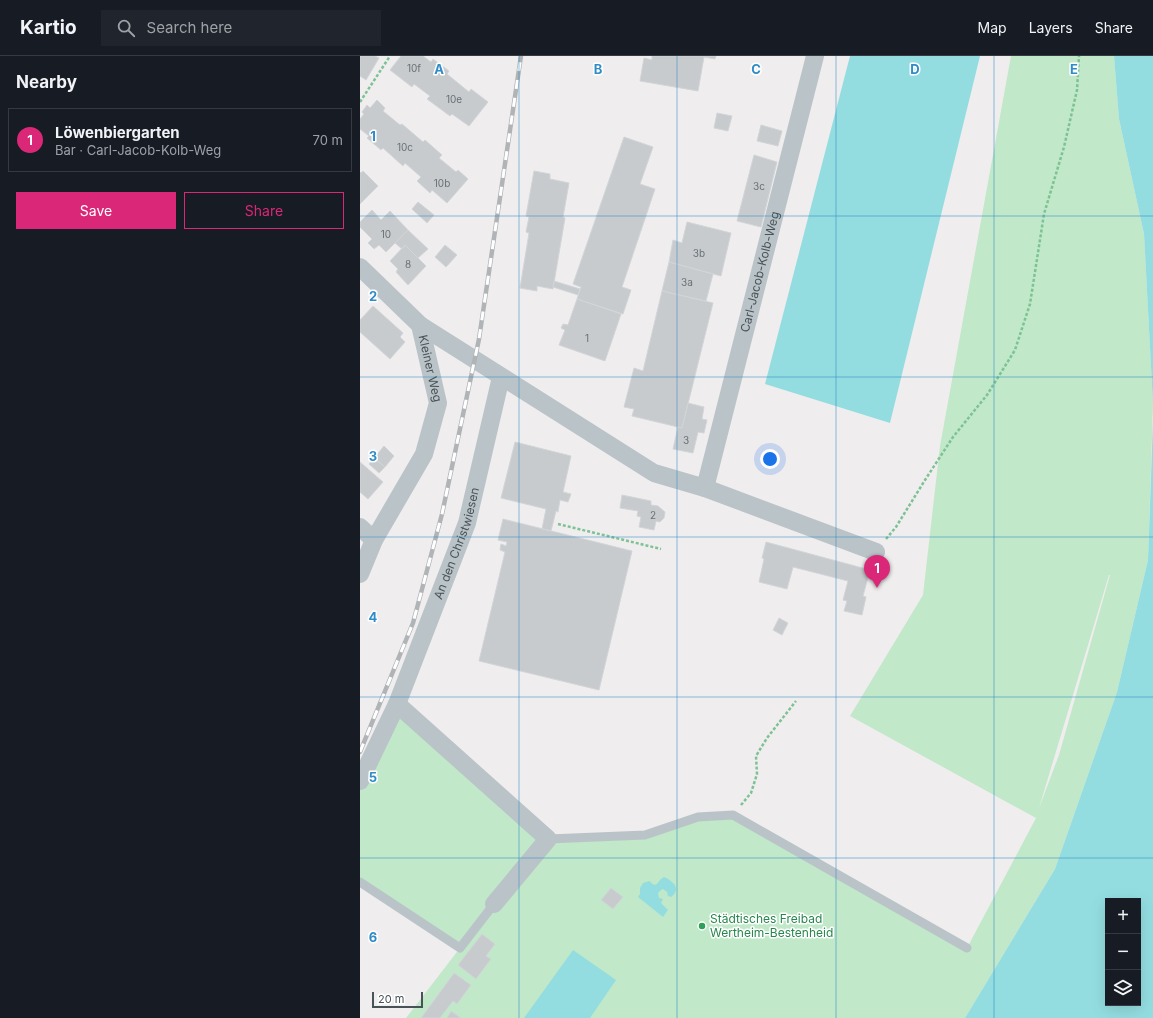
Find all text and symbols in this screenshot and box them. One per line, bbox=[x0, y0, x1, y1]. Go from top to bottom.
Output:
search box bbox=[101, 10, 381, 46]
text: Kartio bbox=[20, 16, 77, 39]
icon: search bbox=[115, 17, 137, 39]
text: Search here bbox=[147, 18, 232, 37]
text: Map bbox=[978, 19, 1007, 36]
text: Layers bbox=[1029, 19, 1073, 36]
text: Share bbox=[1095, 19, 1133, 36]
text: A bbox=[434, 61, 444, 77]
text: B bbox=[594, 61, 603, 77]
text: C bbox=[751, 61, 761, 77]
text: D bbox=[910, 61, 920, 77]
text: E bbox=[1070, 61, 1078, 77]
house number: 10f bbox=[407, 62, 421, 74]
text: Nearby bbox=[16, 72, 77, 92]
house number: 10e bbox=[446, 93, 462, 105]
text: Löwenbiergarten bbox=[55, 123, 180, 142]
text: 1 bbox=[370, 128, 376, 144]
text: 1 bbox=[27, 132, 33, 148]
text: 70 m bbox=[313, 132, 343, 148]
house number: 10c bbox=[397, 141, 413, 153]
text: Bar · Carl-Jacob-Kolb-Weg bbox=[55, 142, 221, 158]
house number: 10b bbox=[434, 177, 450, 189]
house number: 3c bbox=[753, 180, 765, 192]
button: Save bbox=[16, 192, 176, 229]
button: Share bbox=[184, 192, 344, 229]
street label: Carl-Jacob-Kolb-Weg bbox=[737, 210, 782, 334]
house number: 10 bbox=[381, 228, 391, 240]
house number: 3b bbox=[693, 247, 705, 259]
house number: 8 bbox=[405, 258, 411, 270]
house number: 3a bbox=[681, 276, 693, 288]
text: 2 bbox=[369, 288, 377, 304]
house number: 1 bbox=[585, 332, 589, 344]
street label: Kleiner Weg bbox=[416, 333, 446, 403]
house number: 3 bbox=[683, 434, 689, 446]
text: 3 bbox=[369, 448, 377, 464]
your location bbox=[760, 449, 780, 469]
street label: An den Christwiesen bbox=[430, 486, 482, 601]
house number: 2 bbox=[650, 509, 656, 521]
pin: 1 bbox=[864, 555, 890, 588]
text: 4 bbox=[369, 609, 378, 625]
text: 5 bbox=[369, 769, 377, 785]
map controls bbox=[1105, 898, 1141, 1006]
button: + bbox=[1105, 898, 1141, 934]
place label: Städtisches Freibad Wertheim-Bestenheid bbox=[710, 911, 833, 940]
marker: Städtisches Freibad Wertheim-Bestenheid bbox=[697, 921, 707, 931]
text: 6 bbox=[369, 929, 377, 945]
button: − bbox=[1105, 934, 1141, 970]
button: layers bbox=[1105, 970, 1141, 1006]
scale bar bbox=[372, 990, 423, 1009]
text: 20 m bbox=[378, 992, 404, 1006]

